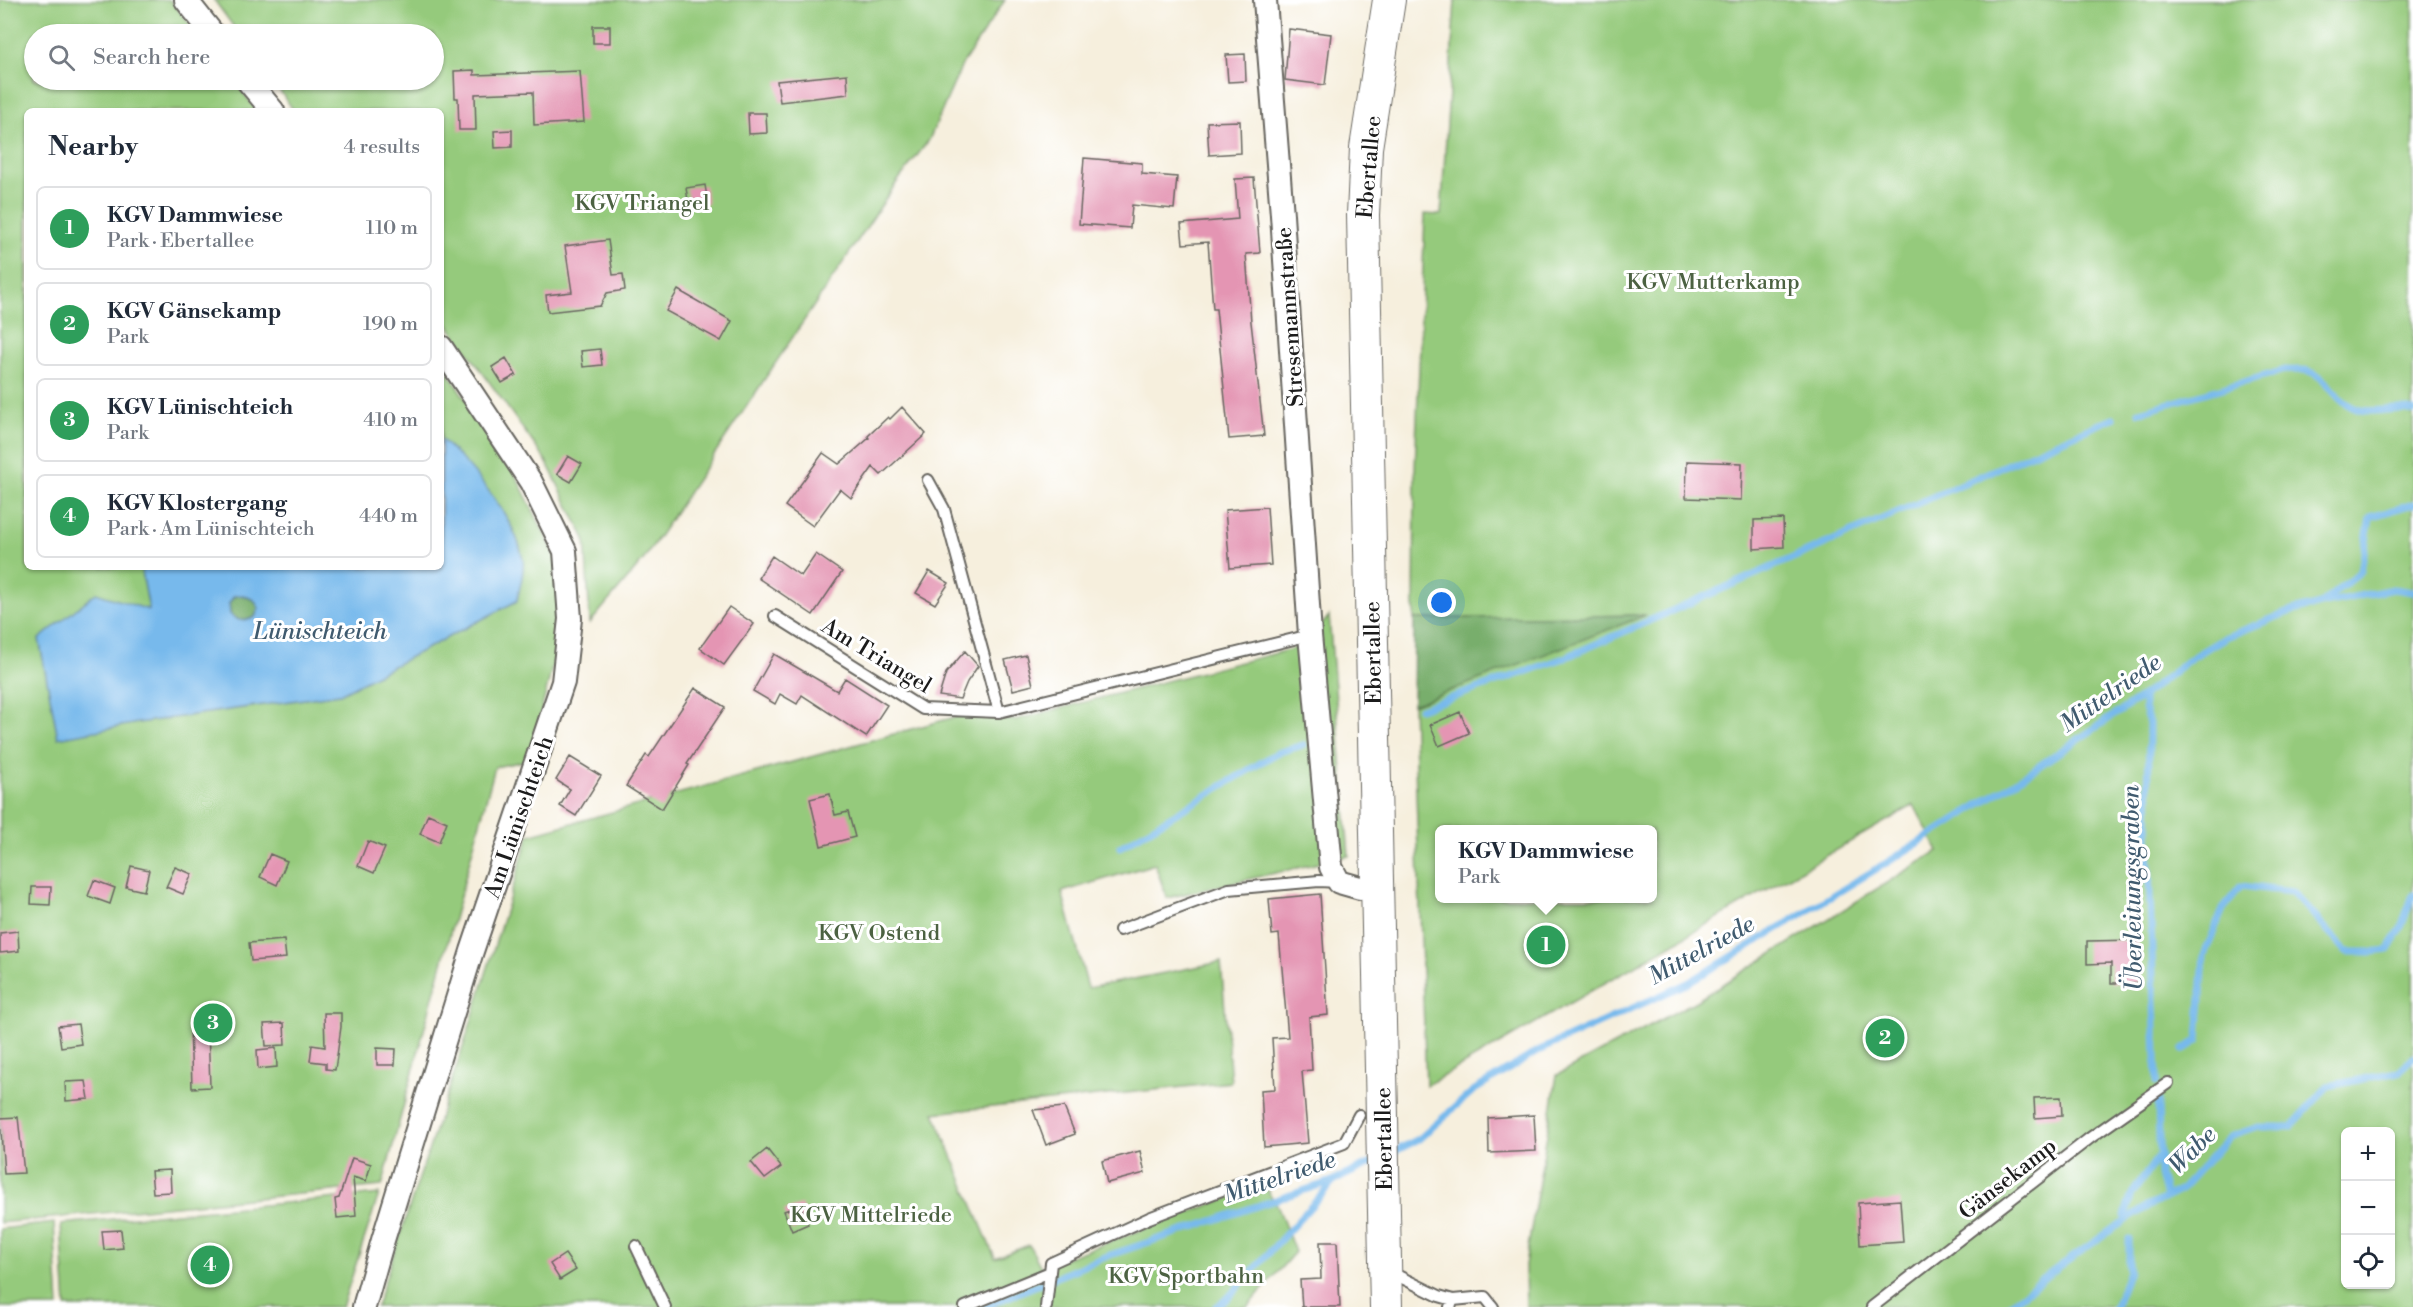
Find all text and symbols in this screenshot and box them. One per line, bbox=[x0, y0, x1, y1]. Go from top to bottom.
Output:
search box bbox=[24, 24, 444, 90]
icon: search bbox=[45, 41, 78, 74]
text: Search here bbox=[93, 44, 210, 71]
street label: Ebertallee bbox=[1352, 114, 1387, 220]
text: Nearby bbox=[48, 131, 138, 163]
text: 4 results bbox=[343, 135, 420, 160]
park label: KGV Triangel bbox=[574, 190, 710, 217]
text: KGV Dammwiese bbox=[107, 202, 283, 229]
text: 1 bbox=[65, 216, 74, 241]
text: 110 m bbox=[366, 216, 418, 241]
street label: Stresemannstraße bbox=[1271, 226, 1310, 408]
text: Park · Ebertallee bbox=[107, 229, 254, 254]
park label: KGV Mutterkamp bbox=[1626, 269, 1800, 296]
text: KGV Gänsekamp bbox=[107, 298, 282, 325]
text: 2 bbox=[63, 312, 76, 337]
text: 190 m bbox=[363, 312, 418, 337]
text: Park bbox=[107, 325, 149, 350]
text: KGV Lünischteich bbox=[107, 394, 293, 421]
text: 3 bbox=[63, 408, 76, 433]
text: 410 m bbox=[363, 408, 418, 433]
text: Park bbox=[107, 421, 149, 446]
text: KGV Klostergang bbox=[107, 490, 287, 517]
text: 4 bbox=[63, 504, 76, 529]
text: 440 m bbox=[359, 504, 418, 529]
text: Park · Am Lünischteich bbox=[107, 517, 315, 542]
your location bbox=[1427, 588, 1456, 617]
street label: Ebertallee bbox=[1359, 601, 1388, 705]
street label: Am Triangel bbox=[815, 612, 937, 700]
water label: Lünischteich bbox=[252, 617, 387, 647]
water label: Mittelriede bbox=[2054, 648, 2167, 740]
street label: Am Lünischteich bbox=[479, 733, 560, 903]
water label: Überleitungsgraben bbox=[2115, 784, 2150, 991]
popup bbox=[1435, 825, 1657, 903]
text: KGV Dammwiese bbox=[1458, 838, 1634, 865]
text: Park bbox=[1458, 865, 1500, 890]
water label: Mittelriede bbox=[1643, 909, 1760, 992]
park label: KGV Ostend bbox=[818, 920, 940, 947]
pin: 1 bbox=[1526, 922, 1566, 968]
pin: 3 bbox=[194, 1000, 232, 1046]
pin: 2 bbox=[1866, 1016, 1904, 1060]
street label: Ebertallee bbox=[1370, 1087, 1399, 1191]
water label: Wabe bbox=[2162, 1120, 2223, 1181]
map controls bbox=[2341, 1127, 2395, 1289]
button: + bbox=[2341, 1127, 2395, 1181]
street label: Gänsekamp bbox=[1954, 1133, 2062, 1226]
water label: Mittelriede bbox=[1219, 1145, 1340, 1211]
button: − bbox=[2341, 1181, 2395, 1235]
park label: KGV Mittelriede bbox=[790, 1202, 952, 1229]
button: locate bbox=[2341, 1235, 2395, 1289]
pin: 4 bbox=[190, 1242, 230, 1288]
park label: KGV Sportbahn bbox=[1108, 1263, 1264, 1290]

